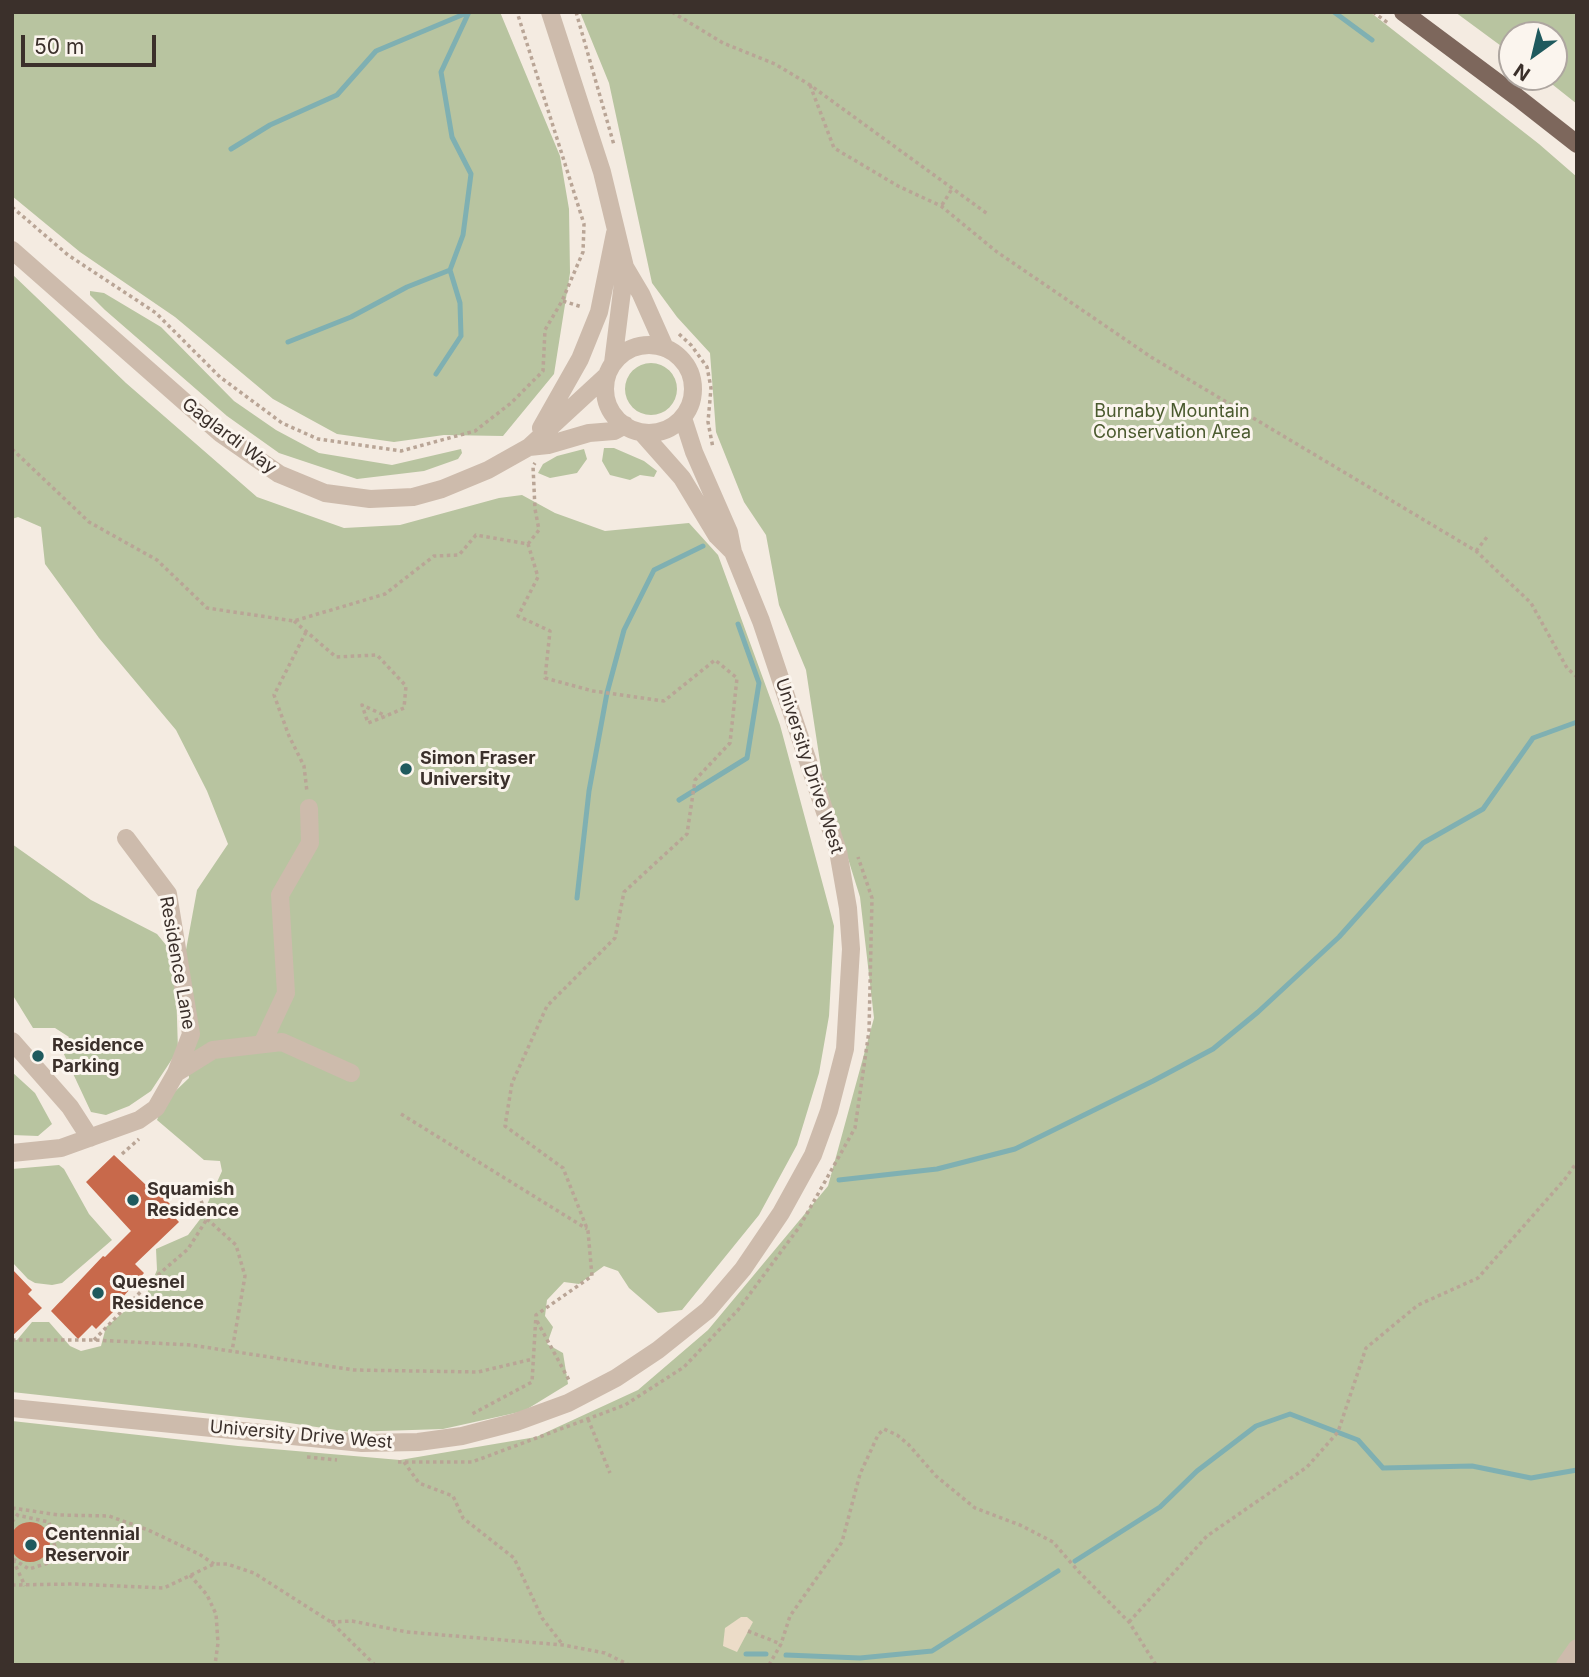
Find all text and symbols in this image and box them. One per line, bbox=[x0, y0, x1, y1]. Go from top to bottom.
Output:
scale bar bbox=[24, 21, 159, 65]
north arrow bbox=[1498, 21, 1568, 91]
text: 50 m bbox=[34, 34, 84, 59]
text: N bbox=[1510, 59, 1535, 86]
street label: Gaglardi Way bbox=[177, 393, 281, 479]
park label: Burnaby Mountain Conservation Area bbox=[1093, 401, 1251, 444]
street label: University Drive West bbox=[770, 676, 848, 856]
place label: Simon Fraser University bbox=[420, 748, 535, 790]
marker: Simon Fraser University bbox=[398, 761, 414, 777]
street label: Residence Lane bbox=[155, 895, 199, 1031]
place label: Residence Parking bbox=[52, 1035, 144, 1078]
marker: Residence Parking bbox=[30, 1048, 46, 1064]
place label: Squamish Residence bbox=[147, 1179, 239, 1222]
marker: Squamish Residence bbox=[125, 1192, 141, 1208]
place label: Quesnel Residence bbox=[112, 1272, 204, 1314]
marker: Quesnel Residence bbox=[90, 1285, 106, 1301]
street label: University Drive West bbox=[209, 1416, 393, 1454]
place label: Centennial Reservoir bbox=[45, 1524, 140, 1566]
marker: Centennial Reservoir bbox=[23, 1537, 39, 1553]

